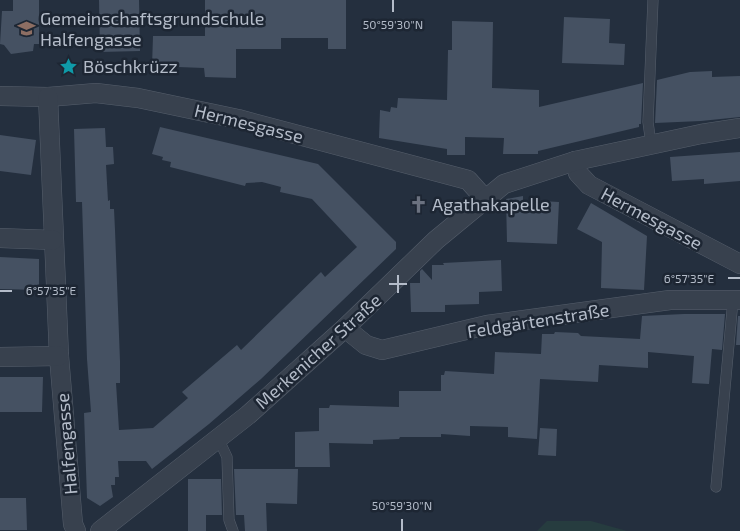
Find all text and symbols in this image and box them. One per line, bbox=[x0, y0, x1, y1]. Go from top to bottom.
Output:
place label: Gemeinschaftsgrundschule Halfengasse bbox=[40, 7, 264, 50]
text: 50°59'30"N bbox=[363, 17, 423, 31]
school or university icon: Gemeinschaftsgrundschule Halfengasse bbox=[16, 18, 36, 38]
place label: Böschkrüzz bbox=[83, 55, 178, 77]
place icon: Böschkrüzz bbox=[59, 56, 79, 76]
street label: Hermesgasse bbox=[192, 99, 306, 147]
street label: Hermesgasse bbox=[598, 182, 706, 254]
place label: Agathakapelle bbox=[432, 193, 550, 215]
church icon: Agathakapelle bbox=[408, 194, 428, 214]
text: 6°57'35"E bbox=[664, 271, 714, 285]
text: 6°57'35"E bbox=[26, 283, 76, 297]
street label: Merkenicher Straße bbox=[251, 289, 385, 413]
street label: Feldgärtenstraße bbox=[465, 298, 611, 342]
street label: Halfengasse bbox=[51, 392, 81, 496]
text: 50°59'30"N bbox=[372, 498, 432, 512]

